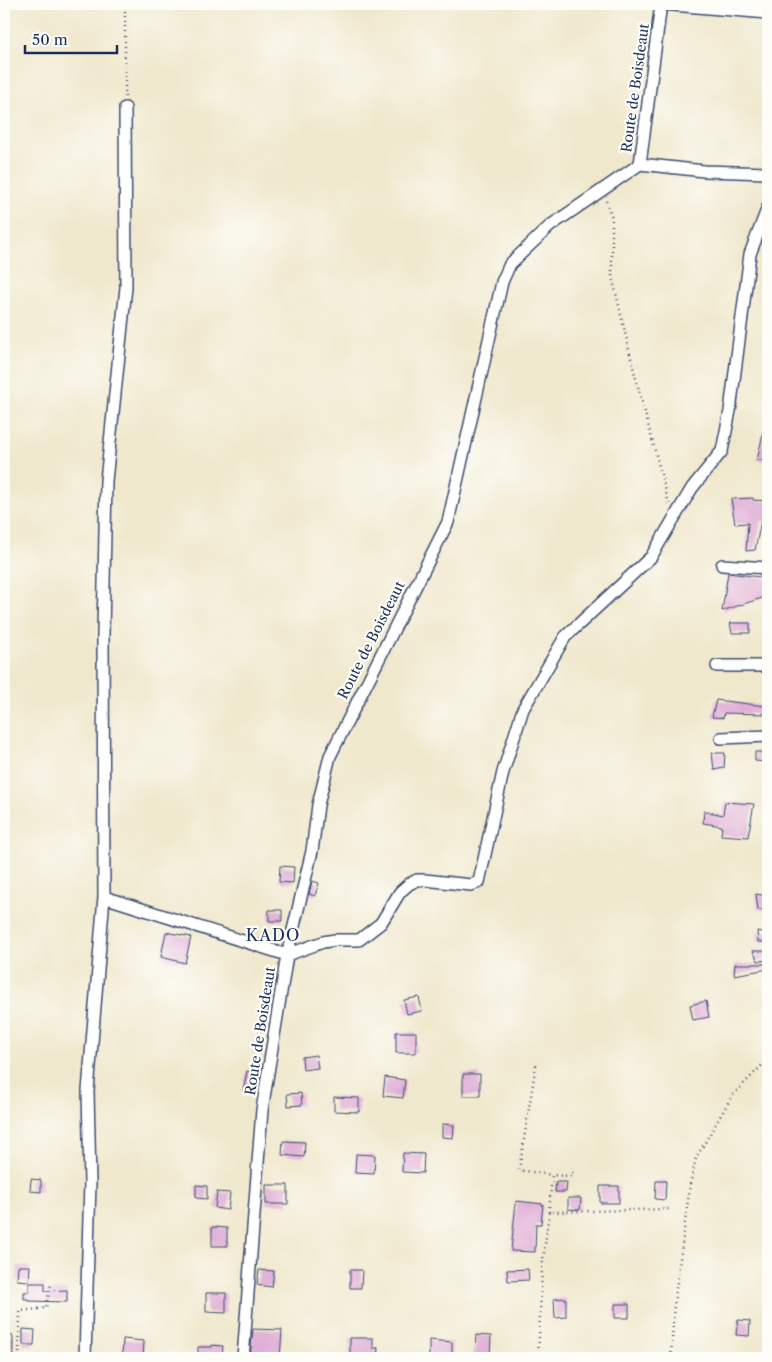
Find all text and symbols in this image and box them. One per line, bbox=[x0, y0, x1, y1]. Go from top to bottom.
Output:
scale bar bbox=[25, 22, 118, 54]
street label: Route de Boisdeaut bbox=[617, 22, 653, 154]
text: 50 m bbox=[32, 30, 68, 49]
street label: Route de Boisdeaut bbox=[333, 578, 409, 702]
district label: KADO bbox=[246, 925, 300, 945]
street label: Route de Boisdeaut bbox=[241, 965, 279, 1097]

